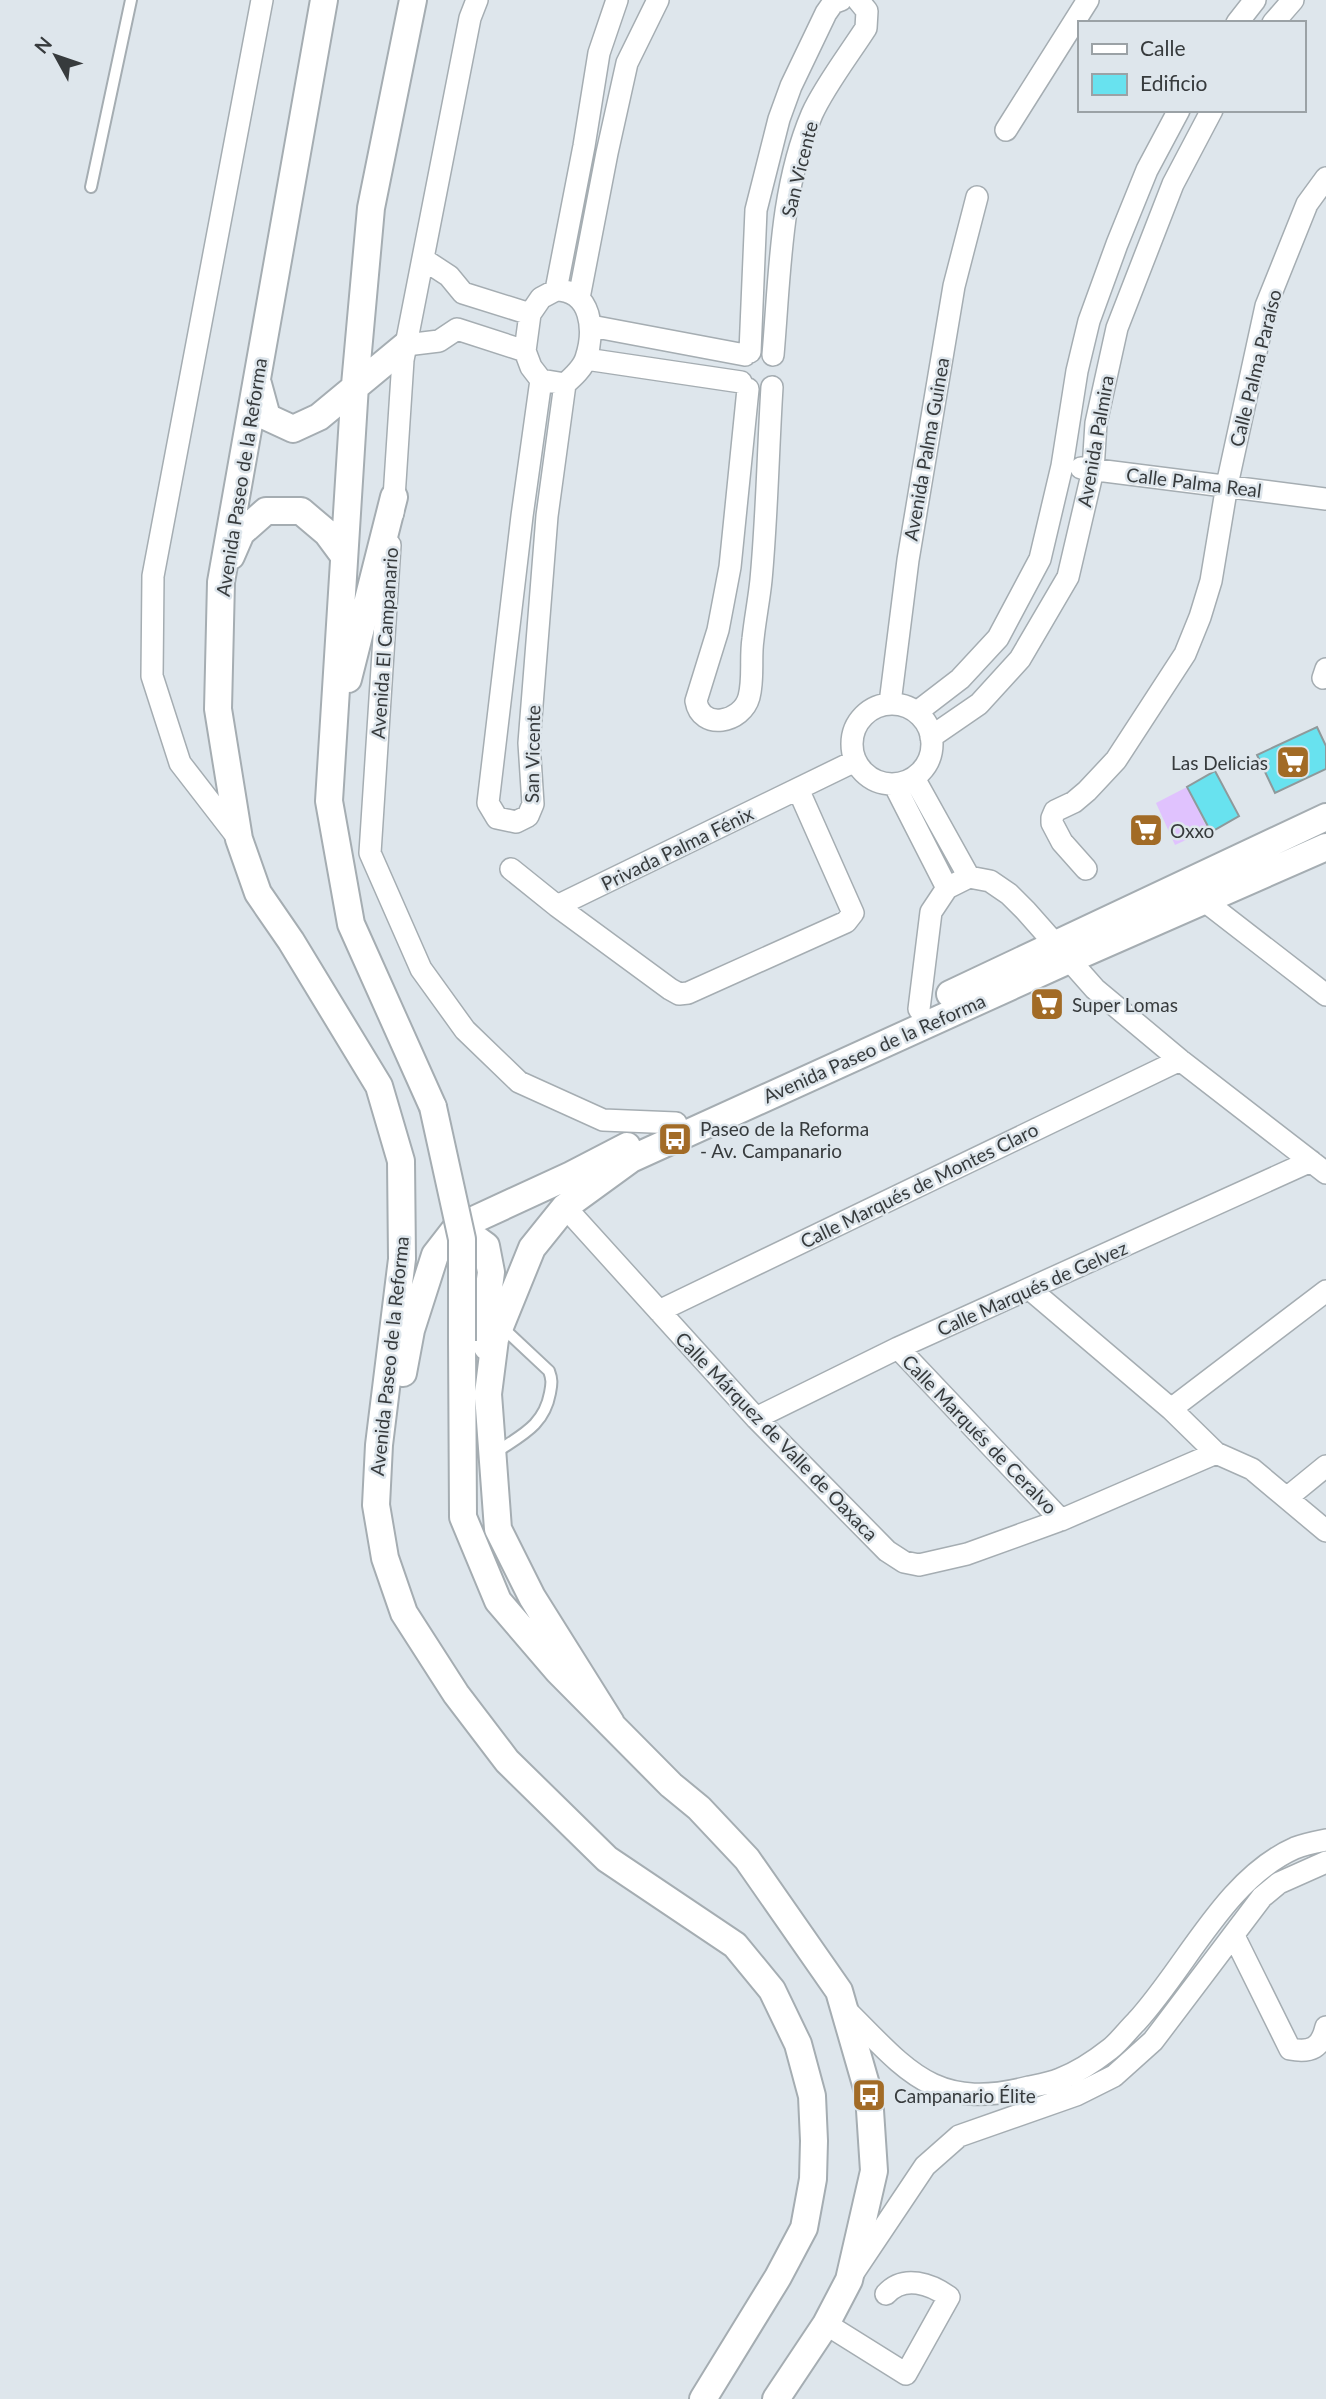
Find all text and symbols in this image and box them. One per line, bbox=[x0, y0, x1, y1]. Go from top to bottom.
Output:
north arrow bbox=[21, 21, 91, 91]
legend bbox=[1078, 21, 1305, 112]
text: N bbox=[29, 32, 56, 58]
text: Calle bbox=[1140, 35, 1185, 60]
text: Edificio bbox=[1140, 70, 1208, 95]
street label: San Vicente bbox=[776, 119, 822, 219]
street label: Calle Palma Paraíso bbox=[1224, 287, 1286, 449]
street label: Avenida Paseo de la Reforma bbox=[211, 356, 271, 598]
street label: Avenida Palma Guinea bbox=[899, 356, 953, 542]
street label: Avenida Palmira bbox=[1072, 373, 1118, 509]
street label: Calle Palma Real bbox=[1125, 462, 1263, 502]
street label: Avenida El Campanario bbox=[366, 546, 402, 740]
street label: San Vicente bbox=[520, 705, 544, 803]
supermarket icon: Las Delicias bbox=[1274, 743, 1312, 781]
place label: Las Delicias bbox=[1171, 751, 1268, 774]
street label: Privada Palma Fénix bbox=[597, 801, 757, 895]
supermarket icon: Oxxo bbox=[1127, 811, 1165, 849]
place label: Oxxo bbox=[1170, 819, 1214, 842]
supermarket icon: Super Lomas bbox=[1028, 985, 1066, 1023]
street label: Avenida Paseo de la Reforma bbox=[759, 989, 989, 1107]
place label: Super Lomas bbox=[1072, 993, 1178, 1016]
place label: Paseo de la Reforma - Av. Campanario bbox=[700, 1117, 869, 1162]
street label: Calle Marqués de Montes Claro bbox=[796, 1117, 1042, 1253]
bus stop icon: Paseo de la Reforma - Av. Campanario bbox=[656, 1120, 694, 1158]
street label: Avenida Paseo de la Reforma bbox=[365, 1235, 413, 1477]
street label: Calle Marqués de Gelvez bbox=[933, 1236, 1131, 1340]
street label: Calle Márquez de Valle de Oaxaca bbox=[671, 1327, 883, 1545]
street label: Calle Marqués de Ceralvo bbox=[898, 1349, 1062, 1519]
bus stop icon: Campanario Élite bbox=[850, 2076, 888, 2114]
place label: Campanario Élite bbox=[894, 2084, 1036, 2107]

